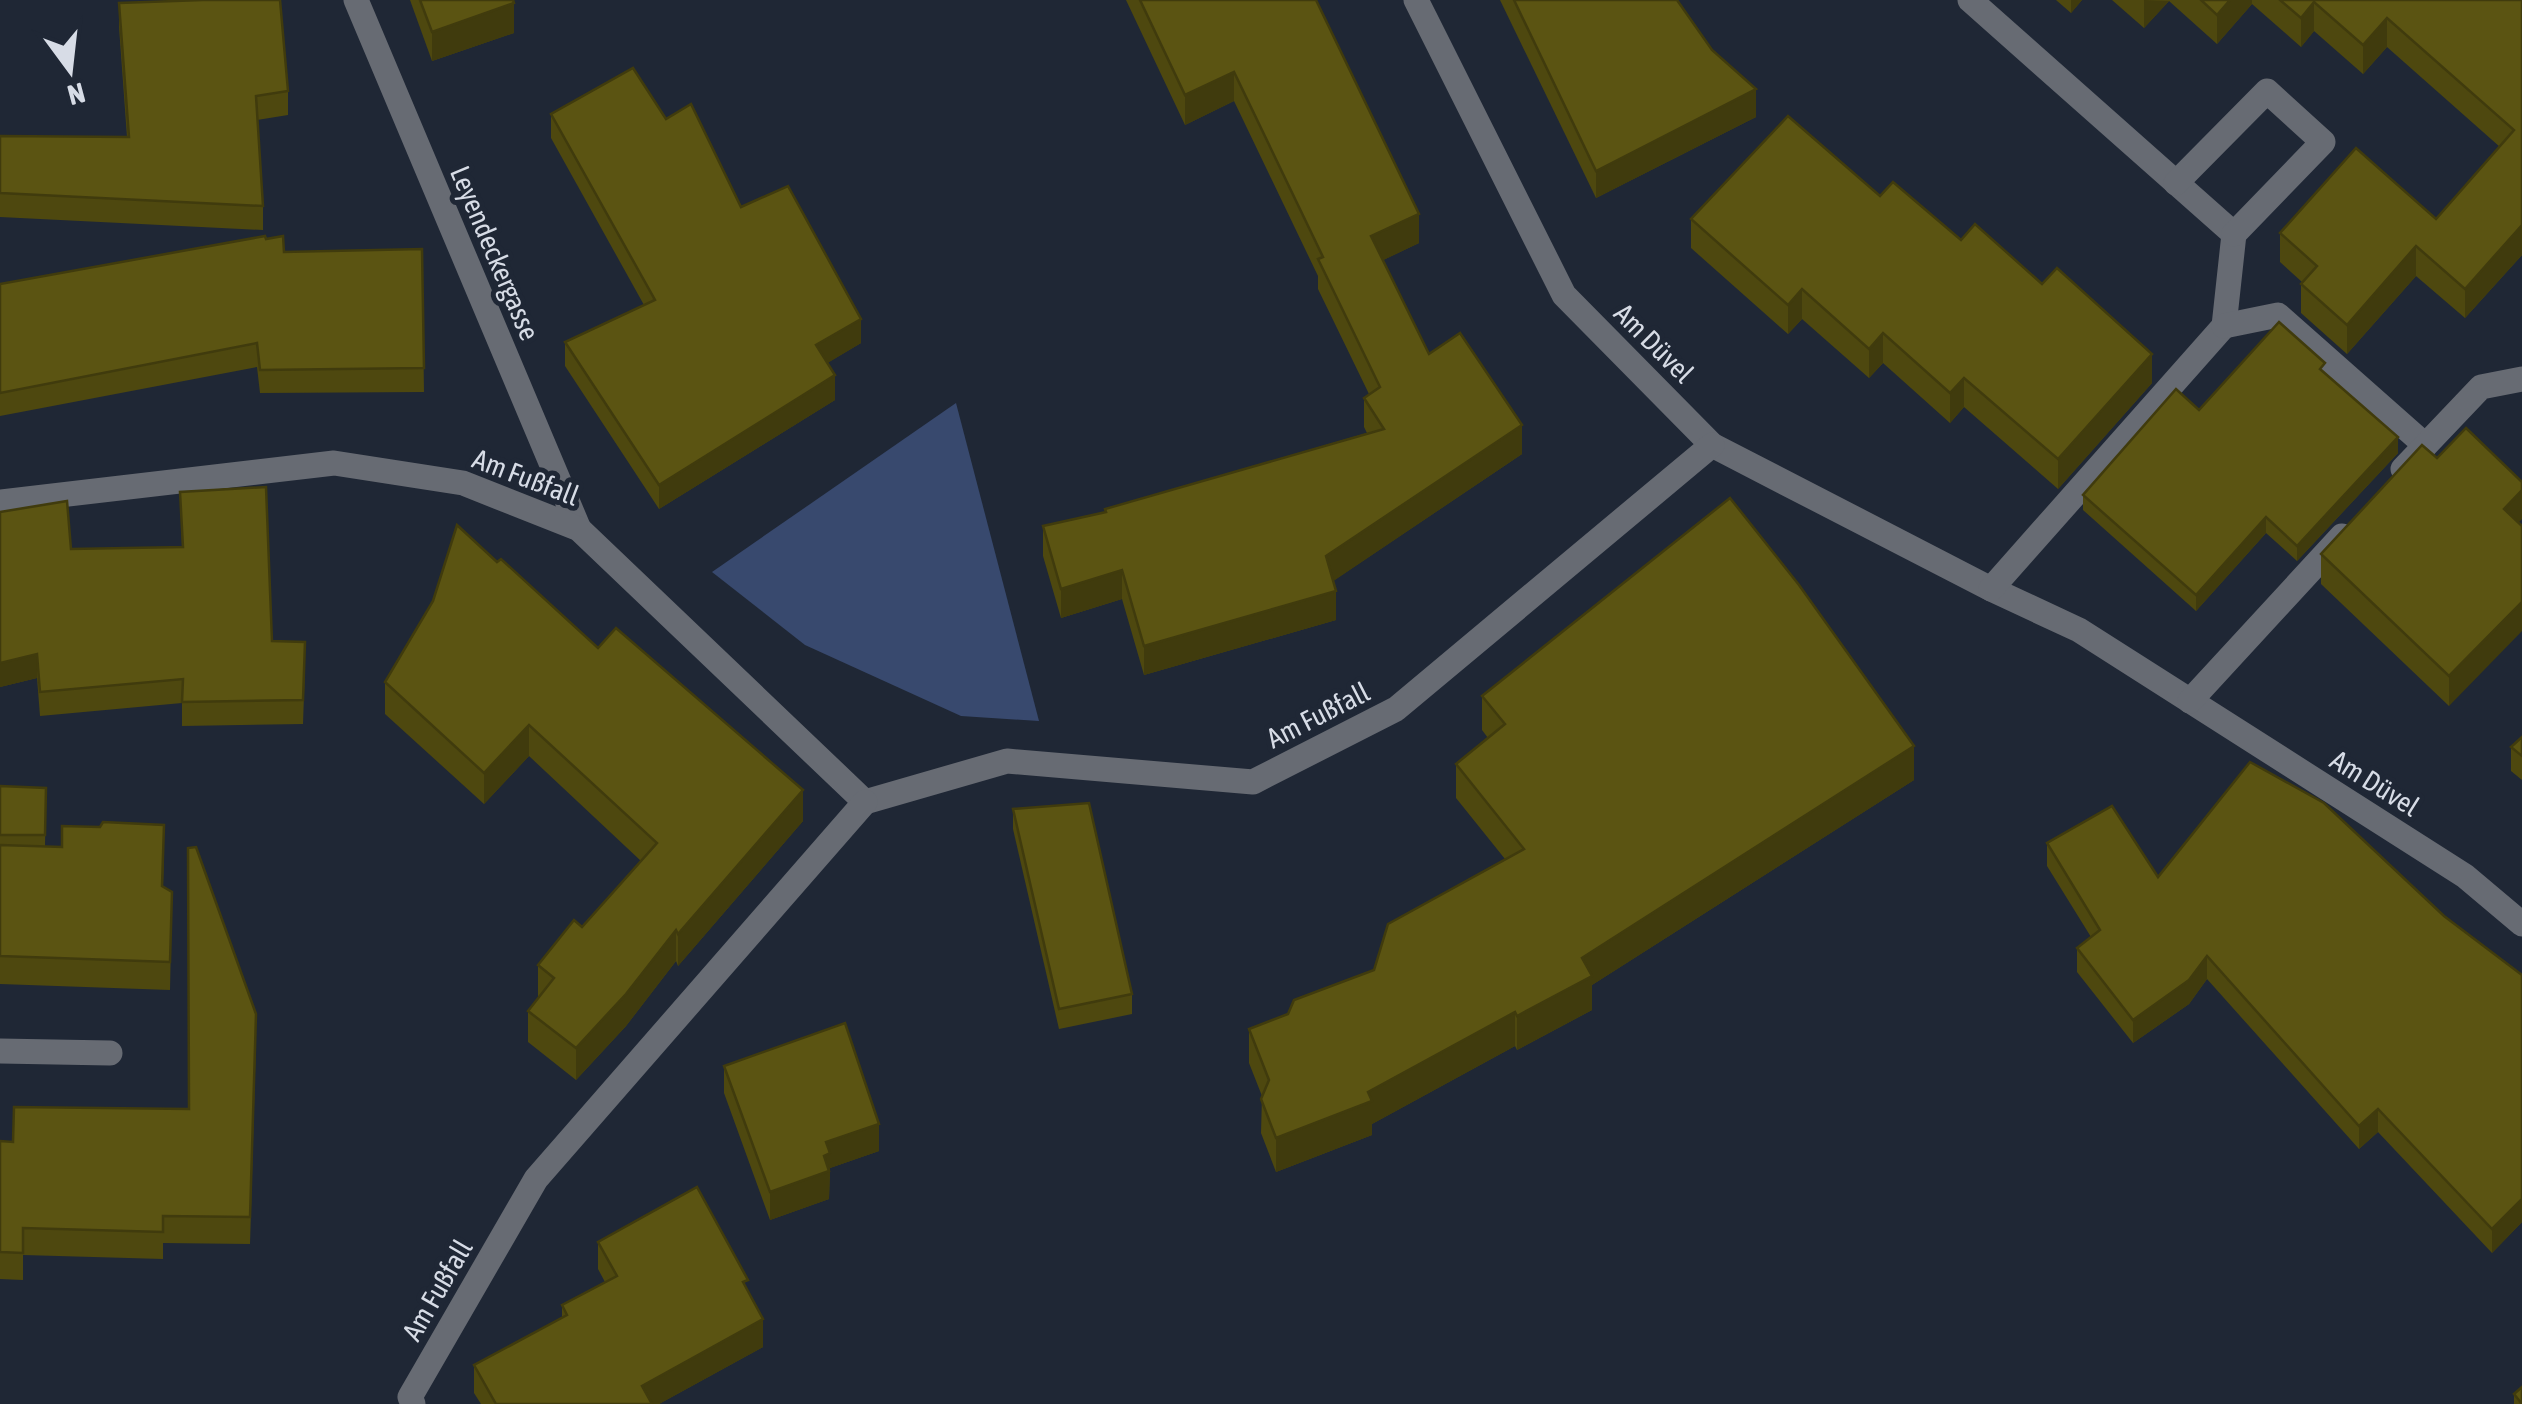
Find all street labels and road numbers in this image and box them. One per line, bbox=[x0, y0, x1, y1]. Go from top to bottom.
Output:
street label: Leyendeckergasse bbox=[444, 161, 546, 345]
street label: Am Düvel bbox=[1608, 297, 1700, 389]
street label: Am Fußfall bbox=[468, 442, 584, 512]
street label: Am Fußfall bbox=[1261, 675, 1375, 754]
street label: Am Düvel bbox=[2325, 743, 2426, 823]
street label: Am Fußfall bbox=[395, 1233, 479, 1346]

